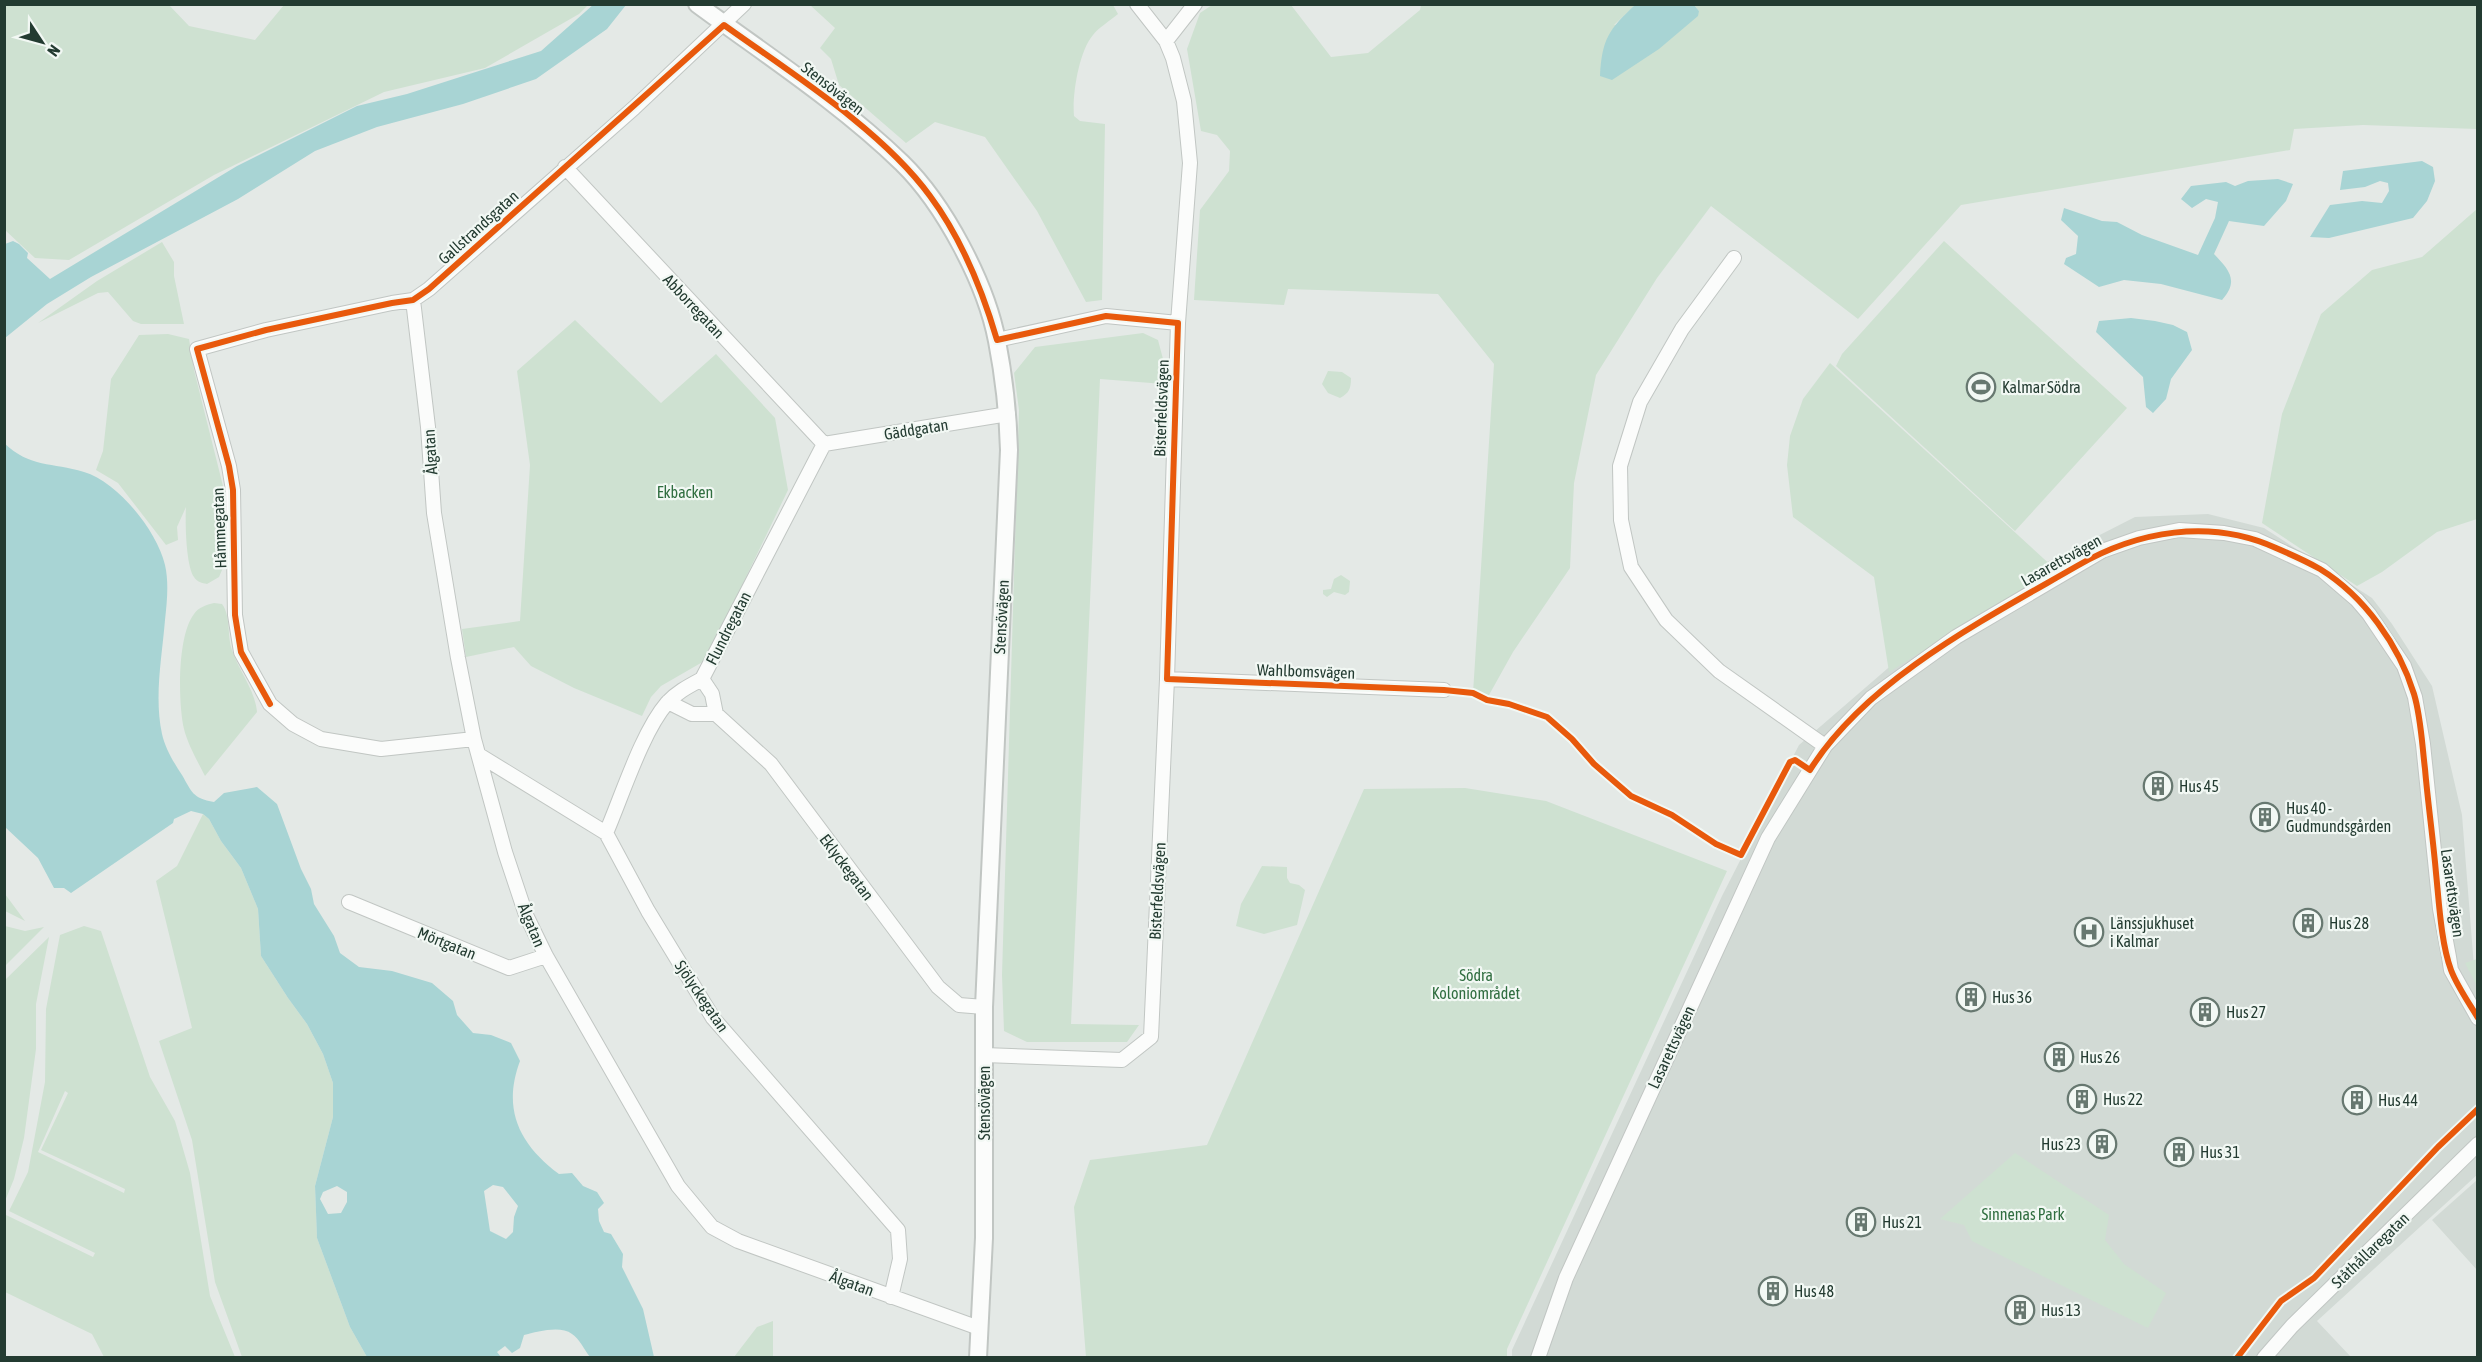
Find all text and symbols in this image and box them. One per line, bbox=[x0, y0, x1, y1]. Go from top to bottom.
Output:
north arrow bbox=[12, 12, 72, 72]
text: N bbox=[44, 42, 64, 60]
street label: Stensövägen bbox=[797, 58, 868, 119]
street label: Gallstrandsgatan bbox=[434, 186, 522, 268]
street label: Abborregatan bbox=[659, 270, 728, 342]
street label: Bisterfeldsvägen bbox=[1150, 359, 1173, 457]
sports icon: Kalmar Södra bbox=[1965, 371, 1997, 403]
place label: Kalmar Södra bbox=[2002, 378, 2081, 396]
street label: Gäddgatan bbox=[883, 415, 950, 444]
street label: Ålgatan bbox=[418, 429, 442, 475]
park label: Ekbacken bbox=[657, 483, 713, 501]
street label: Håmmegatan bbox=[209, 487, 230, 569]
street label: Lasarettsvägen bbox=[2018, 531, 2105, 590]
street label: Stensövägen bbox=[990, 579, 1013, 655]
street label: Flundregatan bbox=[702, 588, 755, 668]
street label: Wahlbomsvägen bbox=[1257, 660, 1355, 683]
building icon: Hus 45 bbox=[2142, 770, 2174, 802]
place label: Hus 45 bbox=[2179, 777, 2219, 795]
place label: Hus 40 - Gudmundsgården bbox=[2286, 799, 2391, 836]
building icon: Hus 40 - Gudmundsgården bbox=[2249, 801, 2281, 833]
street label: Eklyckegatan bbox=[816, 830, 878, 904]
street label: Bisterfeldsvägen bbox=[1145, 842, 1170, 940]
street label: Lasarettsvägen bbox=[2437, 848, 2468, 938]
street label: Ålgatan bbox=[514, 900, 550, 950]
building icon: Hus 28 bbox=[2292, 907, 2324, 939]
place label: Länssjukhuset i Kalmar bbox=[2110, 914, 2195, 950]
place label: Hus 28 bbox=[2329, 914, 2369, 932]
hospital icon: Länssjukhuset i Kalmar bbox=[2073, 916, 2105, 948]
street label: Mörtgatan bbox=[415, 923, 479, 964]
street label: Sjölyckegatan bbox=[671, 957, 732, 1036]
park label: Södra Koloniområdet bbox=[1432, 966, 1521, 1002]
building icon: Hus 36 bbox=[1955, 981, 1987, 1013]
place label: Hus 36 bbox=[1992, 988, 2032, 1006]
building icon: Hus 27 bbox=[2189, 996, 2221, 1028]
street label: Lasarettsvägen bbox=[1644, 1003, 1699, 1092]
place label: Hus 27 bbox=[2226, 1003, 2266, 1021]
building icon: Hus 26 bbox=[2043, 1041, 2075, 1073]
place label: Hus 26 bbox=[2080, 1048, 2120, 1066]
street label: Stensövägen bbox=[975, 1066, 994, 1140]
building icon: Hus 22 bbox=[2066, 1083, 2098, 1115]
building icon: Hus 44 bbox=[2341, 1084, 2373, 1116]
place label: Hus 22 bbox=[2103, 1090, 2143, 1108]
place label: Hus 44 bbox=[2378, 1091, 2418, 1109]
building icon: Hus 23 bbox=[2086, 1128, 2118, 1160]
place label: Hus 23 bbox=[2041, 1135, 2081, 1153]
building icon: Hus 31 bbox=[2163, 1136, 2195, 1168]
place label: Hus 31 bbox=[2200, 1143, 2240, 1161]
park label: Sinnenas Park bbox=[1982, 1205, 2064, 1223]
building icon: Hus 21 bbox=[1845, 1206, 1877, 1238]
street label: Ståthållaregatan bbox=[2328, 1209, 2413, 1292]
place label: Hus 21 bbox=[1882, 1213, 1922, 1231]
street label: Ålgatan bbox=[827, 1266, 877, 1300]
building icon: Hus 48 bbox=[1757, 1275, 1789, 1307]
place label: Hus 48 bbox=[1794, 1282, 1834, 1300]
building icon: Hus 13 bbox=[2004, 1294, 2036, 1326]
place label: Hus 13 bbox=[2041, 1301, 2081, 1319]

